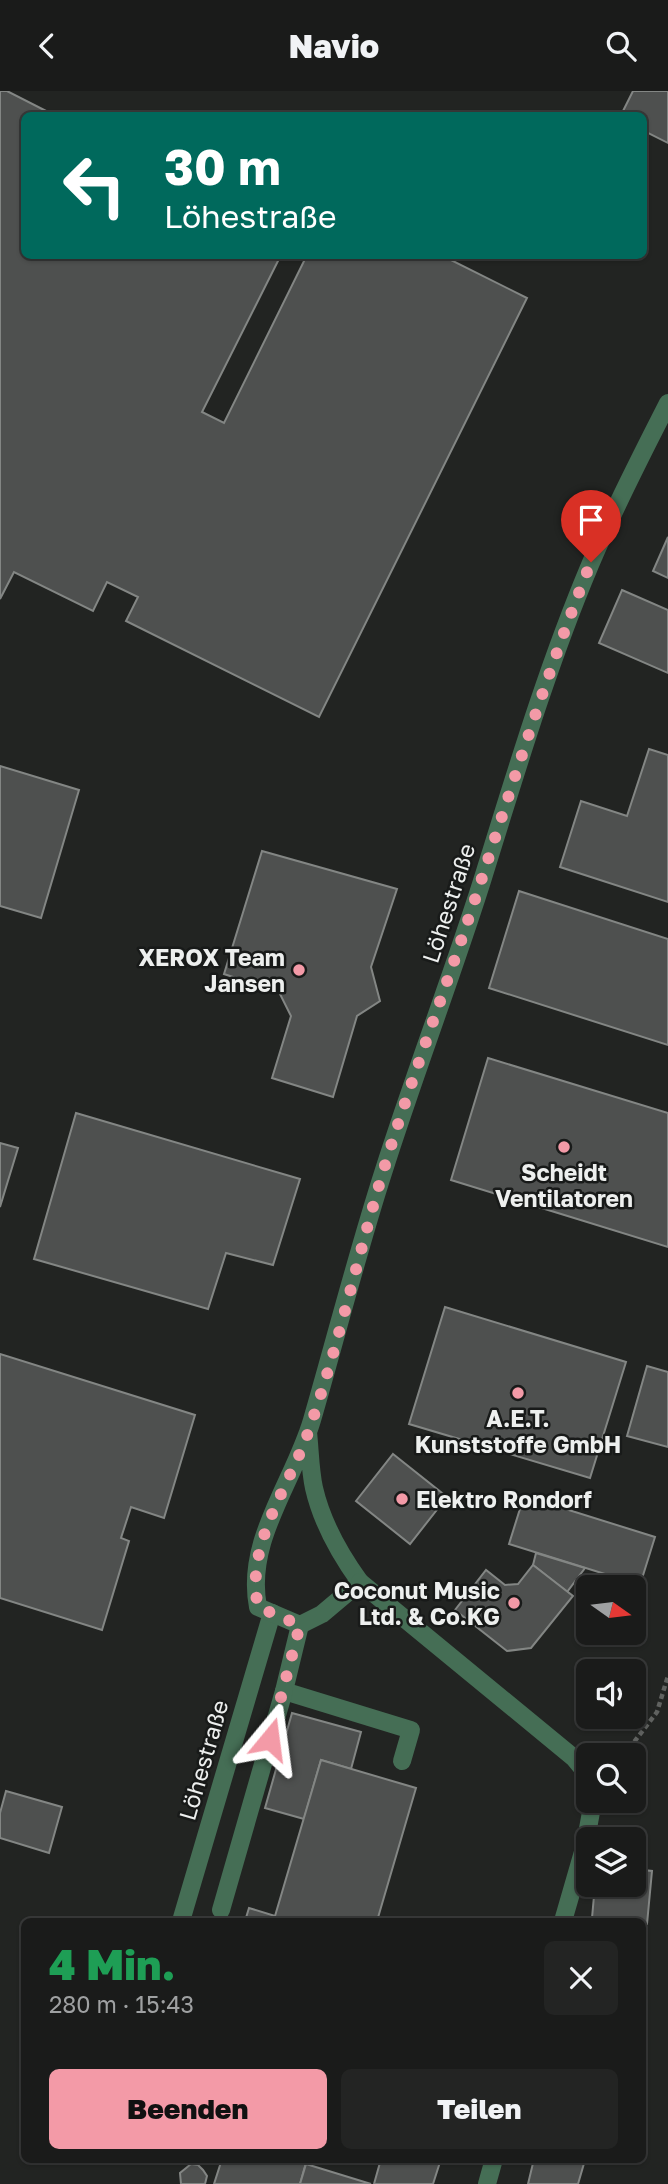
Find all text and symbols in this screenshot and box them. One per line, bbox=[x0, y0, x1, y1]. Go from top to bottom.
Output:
icon: back bbox=[28, 27, 66, 65]
text: Navio bbox=[289, 27, 379, 65]
icon: search bbox=[602, 27, 640, 65]
text: 30 m bbox=[164, 137, 281, 196]
icon: left bbox=[49, 140, 140, 231]
text: Löhestraße bbox=[164, 197, 336, 235]
pin bbox=[561, 490, 621, 562]
icon: arrive bbox=[572, 501, 610, 539]
street label: Löhestraße bbox=[416, 840, 480, 966]
place label: XEROX Team Jansen bbox=[138, 943, 285, 997]
marker: XEROX Team Jansen bbox=[291, 962, 307, 978]
marker: Scheidt Ventilatoren bbox=[556, 1139, 572, 1155]
place label: Scheidt Ventilatoren bbox=[495, 1158, 633, 1212]
marker: A.E.T. Kunststoffe GmbH bbox=[510, 1385, 526, 1401]
place label: A.E.T. Kunststoffe GmbH bbox=[415, 1404, 621, 1458]
place label: Elektro Rondorf bbox=[416, 1485, 592, 1513]
marker: Elektro Rondorf bbox=[394, 1491, 410, 1507]
north arrow bbox=[576, 1575, 646, 1645]
map controls bbox=[576, 1575, 646, 1897]
place label: Coconut Music Ltd. & Co.KG bbox=[334, 1576, 500, 1630]
marker: Coconut Music Ltd. & Co.KG bbox=[506, 1595, 522, 1611]
button: sound bbox=[576, 1659, 646, 1729]
street label: Löhestraße bbox=[172, 1697, 234, 1823]
position arrow bbox=[233, 1702, 307, 1776]
button: search bbox=[576, 1743, 646, 1813]
button: layers bbox=[576, 1827, 646, 1897]
text: 4 Min. bbox=[49, 1939, 175, 1989]
button: close bbox=[544, 1941, 618, 2015]
text: 280 m · 15:43 bbox=[49, 1990, 194, 2018]
button: Beenden bbox=[49, 2069, 327, 2149]
button: Teilen bbox=[341, 2069, 618, 2149]

